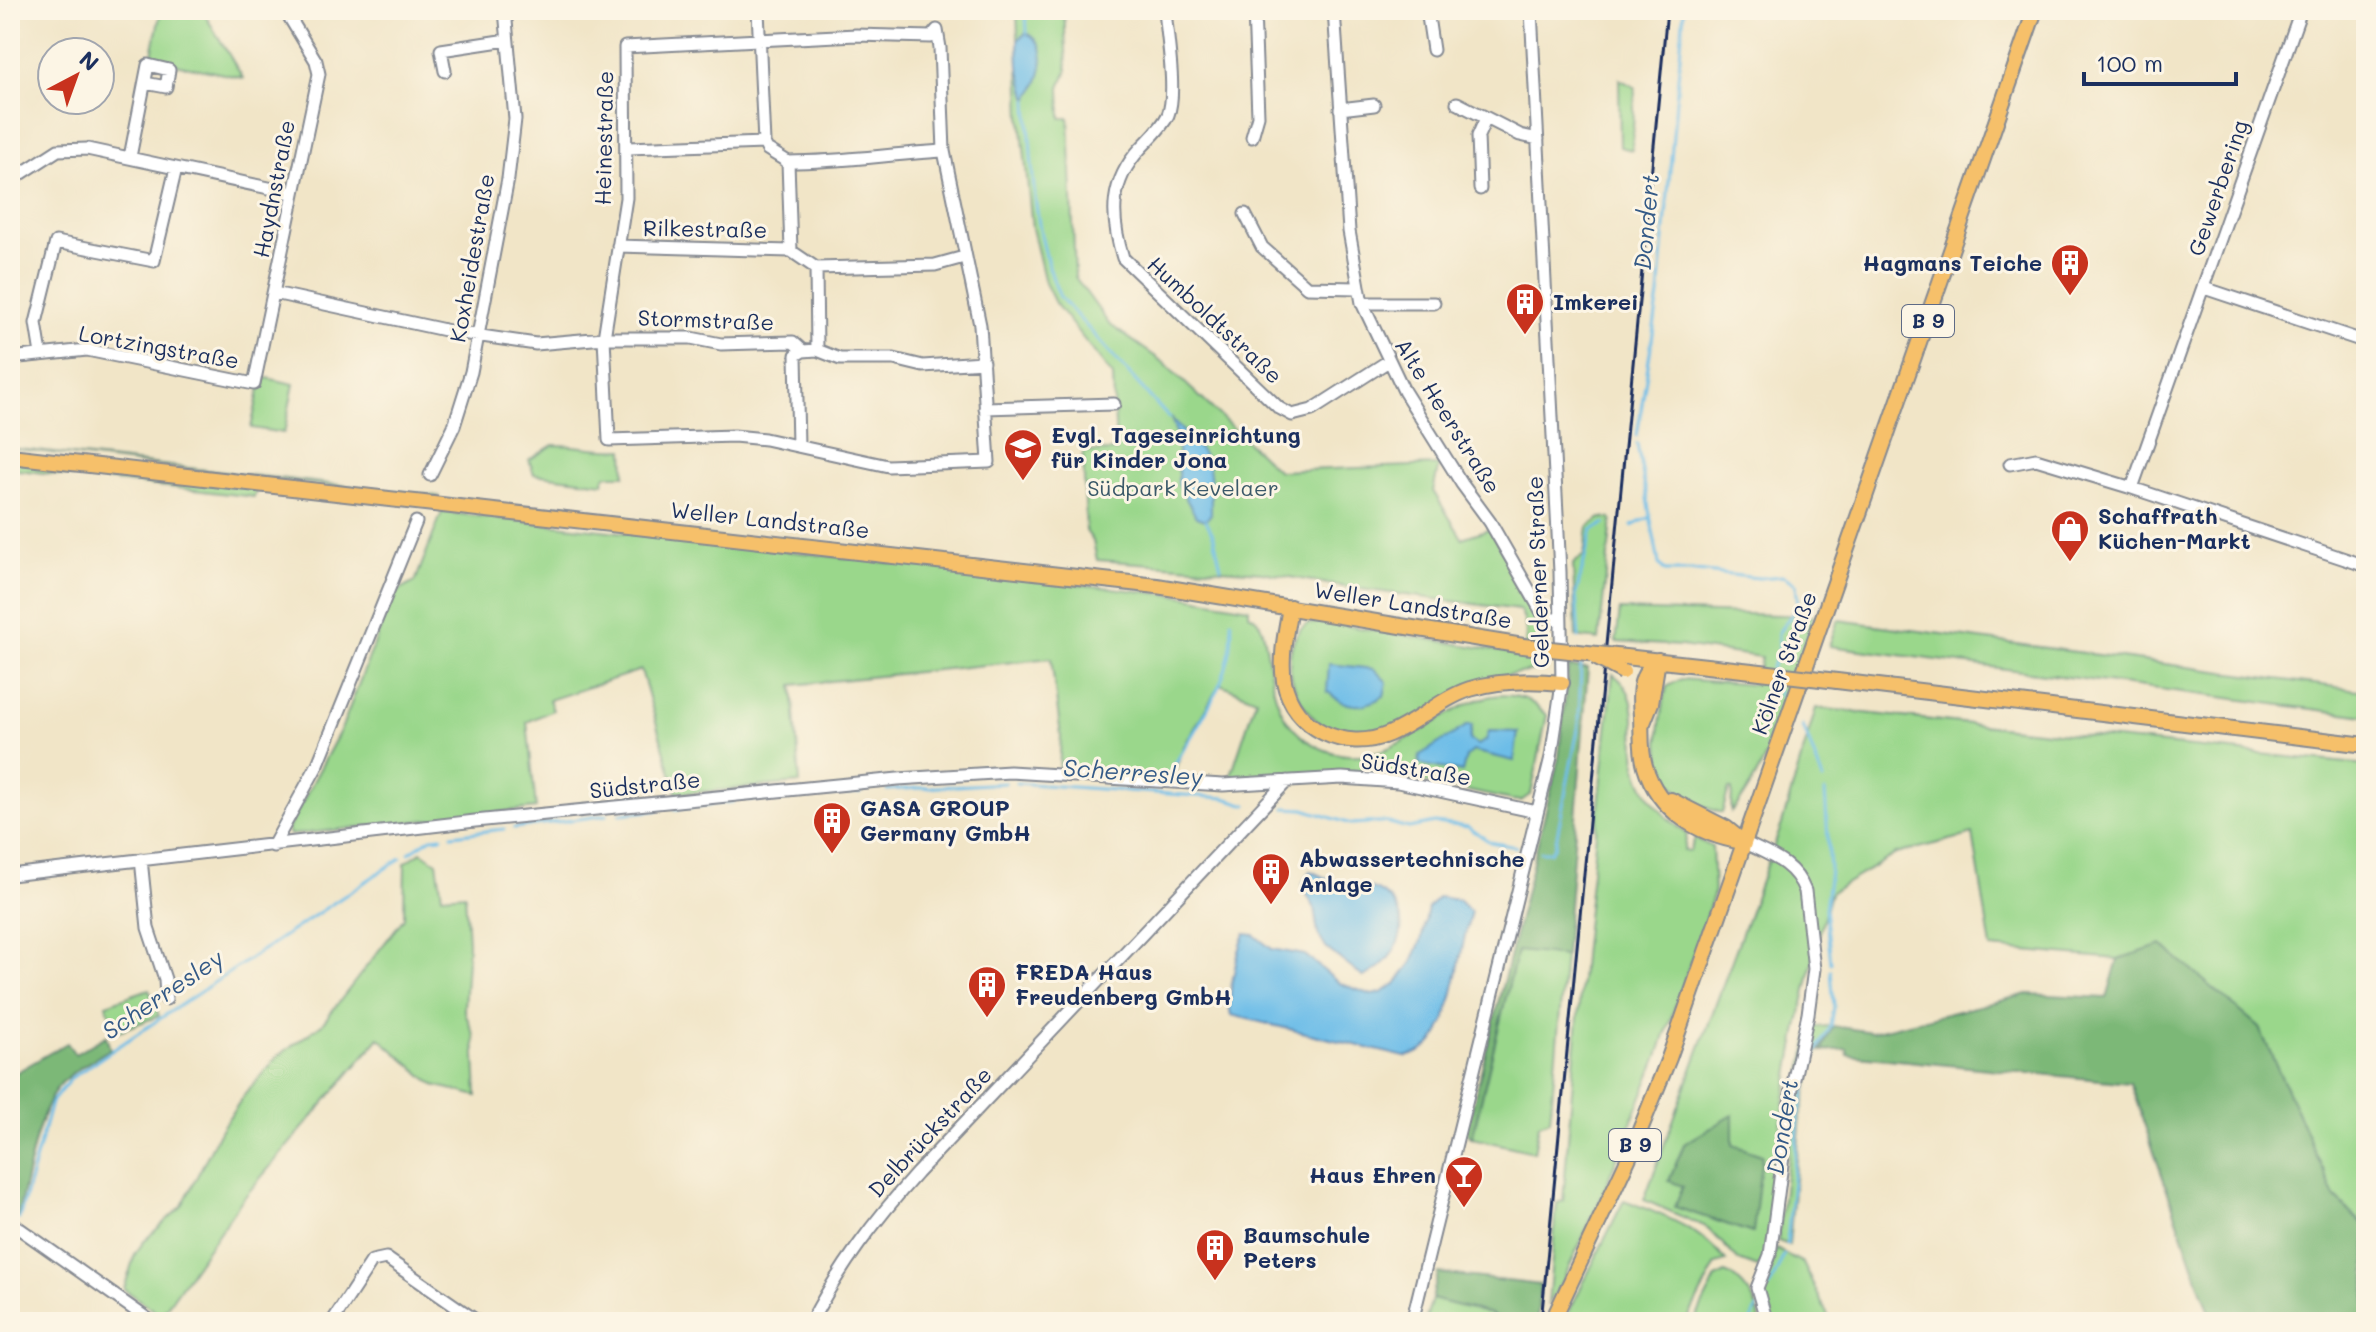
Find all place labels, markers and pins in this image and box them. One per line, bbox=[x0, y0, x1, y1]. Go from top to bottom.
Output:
building icon: Hagmans Teiche bbox=[2049, 242, 2091, 297]
place label: Hagmans Teiche bbox=[1862, 248, 2042, 277]
building icon: Imkerei bbox=[1504, 281, 1546, 336]
place label: Imkerei bbox=[1553, 287, 1639, 316]
place label: Evgl. Tageseinrichtung für Kinder Jona bbox=[1051, 420, 1301, 474]
school or university icon: Evgl. Tageseinrichtung für Kinder Jona bbox=[1002, 427, 1044, 482]
place label: Schaffrath Küchen-Markt bbox=[2098, 501, 2251, 555]
shop icon: Schaffrath Küchen-Markt bbox=[2049, 508, 2091, 563]
place label: GASA GROUP Germany GmbH bbox=[860, 793, 1031, 847]
building icon: GASA GROUP Germany GmbH bbox=[811, 800, 853, 855]
place label: Abwassertechnische Anlage bbox=[1299, 844, 1525, 898]
building icon: Abwassertechnische Anlage bbox=[1250, 851, 1292, 906]
place label: FREDA Haus Freudenberg GmbH bbox=[1015, 957, 1232, 1011]
building icon: FREDA Haus Freudenberg GmbH bbox=[966, 964, 1008, 1019]
bar icon: Haus Ehren bbox=[1443, 1154, 1485, 1209]
place label: Haus Ehren bbox=[1309, 1160, 1436, 1189]
place label: Baumschule Peters bbox=[1243, 1220, 1370, 1274]
building icon: Baumschule Peters bbox=[1194, 1227, 1236, 1282]

